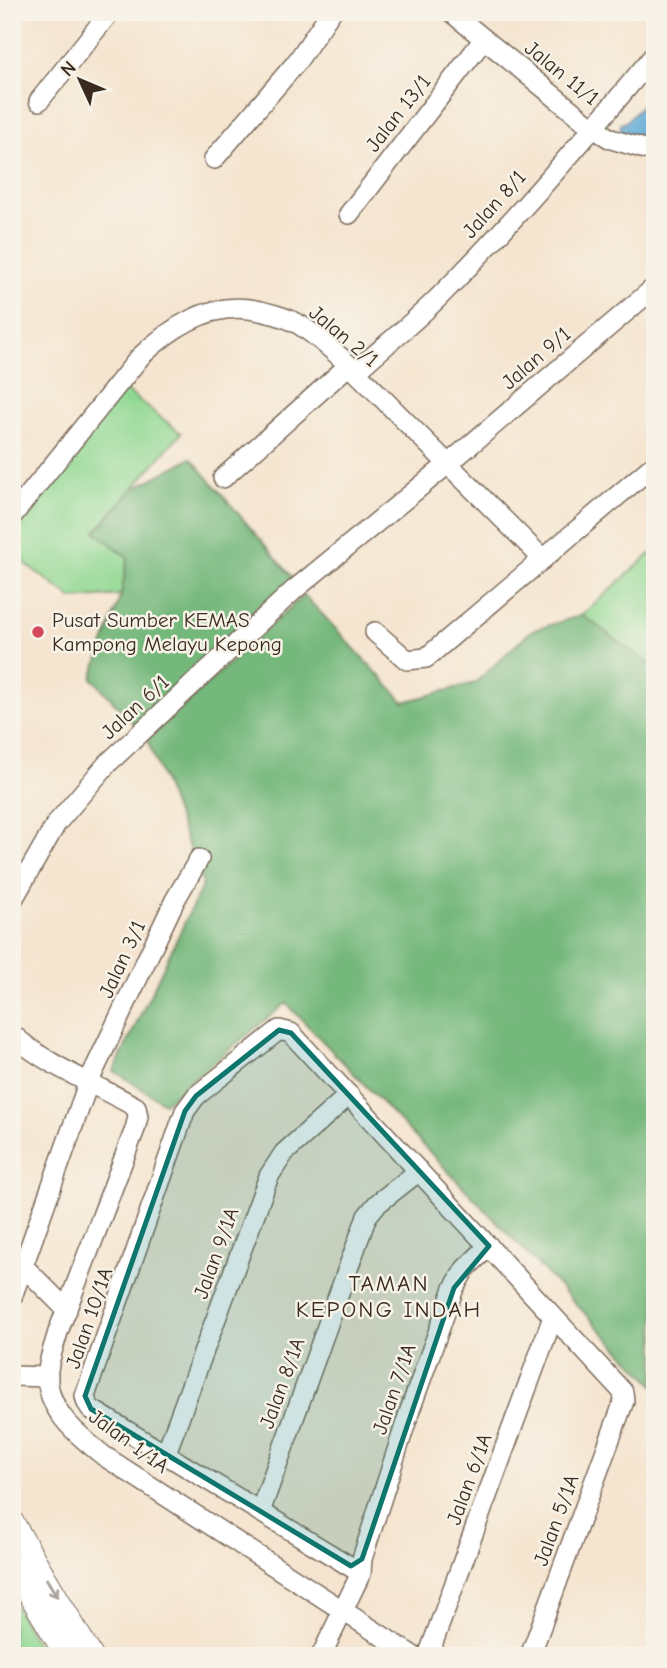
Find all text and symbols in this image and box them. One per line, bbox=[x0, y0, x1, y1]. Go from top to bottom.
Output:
street label: Jalan 11/1 bbox=[520, 36, 604, 110]
north arrow bbox=[46, 46, 116, 116]
text: N bbox=[56, 57, 81, 81]
street label: Jalan 13/1 bbox=[361, 70, 435, 156]
street label: Jalan 8/1 bbox=[457, 165, 531, 243]
street label: Jalan 2/1 bbox=[305, 300, 383, 372]
street label: Jalan 9/1 bbox=[497, 322, 575, 394]
place label: Pusat Sumber KEMAS Kampong Melayu Kepong bbox=[52, 608, 282, 656]
marker: Pusat Sumber KEMAS Kampong Melayu Kepong bbox=[30, 624, 46, 640]
street label: Jalan 6/1 bbox=[96, 670, 174, 744]
street label: Jalan 3/1 bbox=[94, 917, 150, 1001]
street label: Jalan 9/1A bbox=[188, 1204, 244, 1302]
street label: Jalan 10/1A bbox=[61, 1264, 117, 1372]
district label: TAMAN KEPONG INDAH bbox=[296, 1270, 482, 1323]
street label: Jalan 8/1A bbox=[254, 1334, 310, 1432]
street label: Jalan 7/1A bbox=[367, 1341, 421, 1437]
street label: Jalan 1/1A bbox=[85, 1404, 173, 1478]
street label: Jalan 6/1A bbox=[441, 1430, 497, 1528]
street label: Jalan 5/1A bbox=[528, 1471, 584, 1569]
one-way arrow bbox=[45, 1578, 59, 1598]

